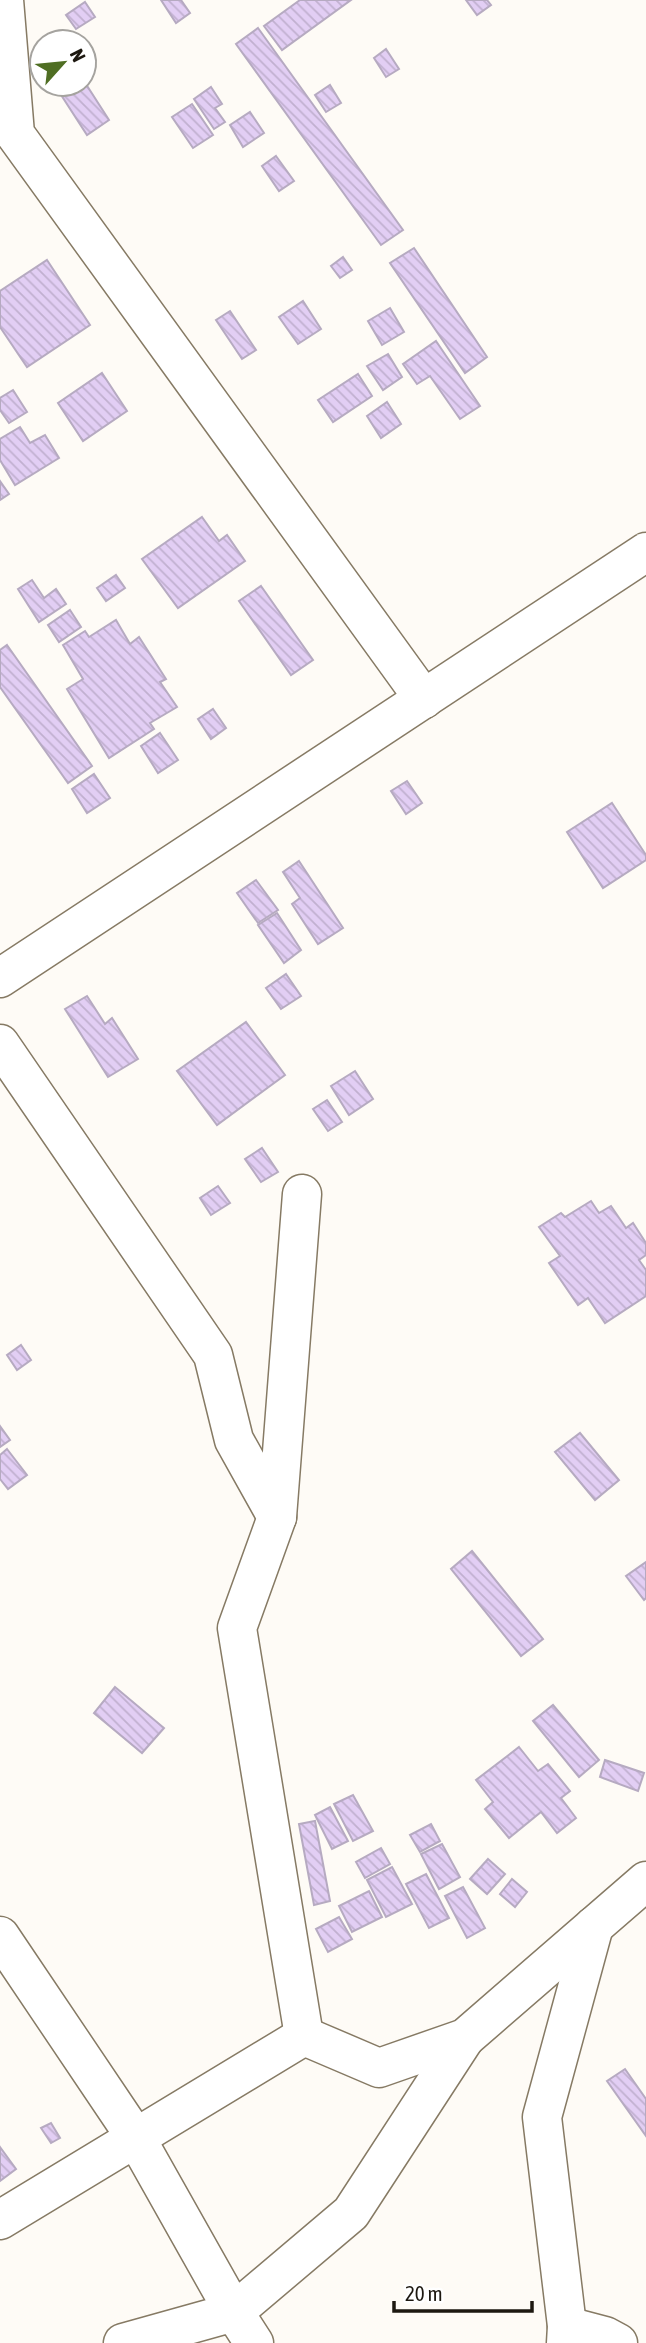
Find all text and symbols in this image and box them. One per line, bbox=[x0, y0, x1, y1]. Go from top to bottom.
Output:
north arrow bbox=[28, 28, 98, 98]
text: N bbox=[66, 45, 90, 65]
scale bar bbox=[394, 2270, 532, 2314]
text: 20 m bbox=[405, 2281, 443, 2305]

